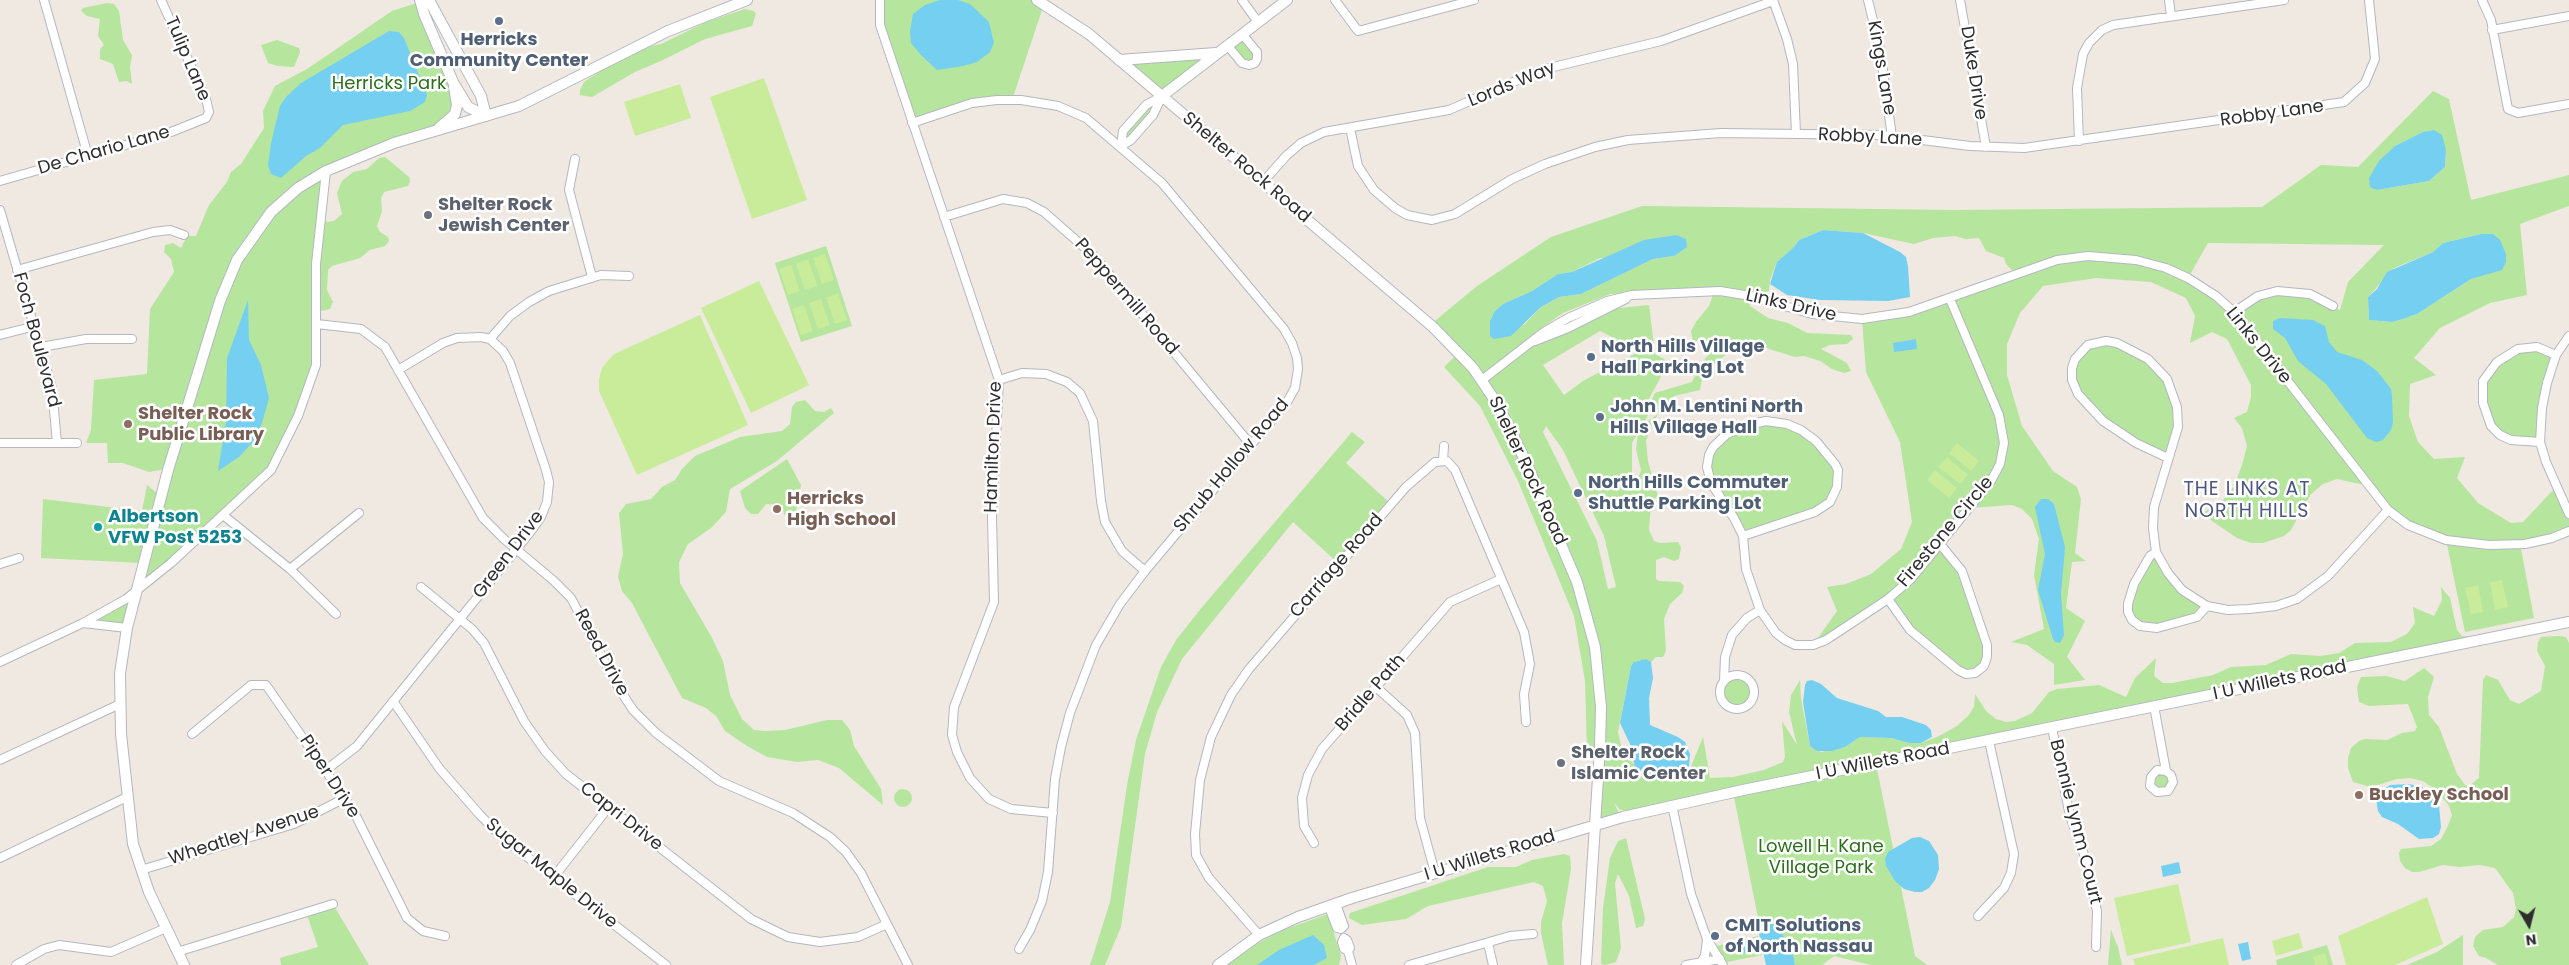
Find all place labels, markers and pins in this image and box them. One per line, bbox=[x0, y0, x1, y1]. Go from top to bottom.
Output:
marker: Herricks Community Center bbox=[493, 15, 505, 27]
place label: Herricks Community Center bbox=[410, 29, 588, 72]
place label: Shelter Rock Jewish Center bbox=[438, 194, 569, 236]
marker: Shelter Rock Jewish Center bbox=[422, 209, 434, 221]
place label: North Hills Village Hall Parking Lot bbox=[1601, 336, 1765, 378]
marker: North Hills Village Hall Parking Lot bbox=[1585, 351, 1597, 363]
place label: John M. Lentini North Hills Village Hall bbox=[1610, 396, 1803, 438]
place label: Shelter Rock Public Library bbox=[138, 403, 264, 446]
marker: John M. Lentini North Hills Village Hall bbox=[1594, 411, 1606, 423]
marker: Shelter Rock Public Library bbox=[122, 418, 134, 430]
place label: North Hills Commuter Shuttle Parking Lot bbox=[1588, 472, 1788, 514]
marker: North Hills Commuter Shuttle Parking Lot bbox=[1572, 487, 1584, 499]
place label: Herricks High School bbox=[787, 488, 896, 530]
marker: Herricks High School bbox=[771, 503, 783, 515]
place label: Albertson VFW Post 5253 bbox=[108, 506, 242, 548]
marker: Albertson VFW Post 5253 bbox=[92, 521, 104, 533]
place label: Shelter Rock Islamic Center bbox=[1571, 742, 1706, 784]
marker: Shelter Rock Islamic Center bbox=[1555, 757, 1567, 769]
place label: Buckley School bbox=[2369, 784, 2509, 806]
marker: Buckley School bbox=[2353, 789, 2365, 801]
place label: CMIT Solutions of North Nassau bbox=[1725, 915, 1873, 958]
marker: CMIT Solutions of North Nassau bbox=[1709, 930, 1721, 942]

